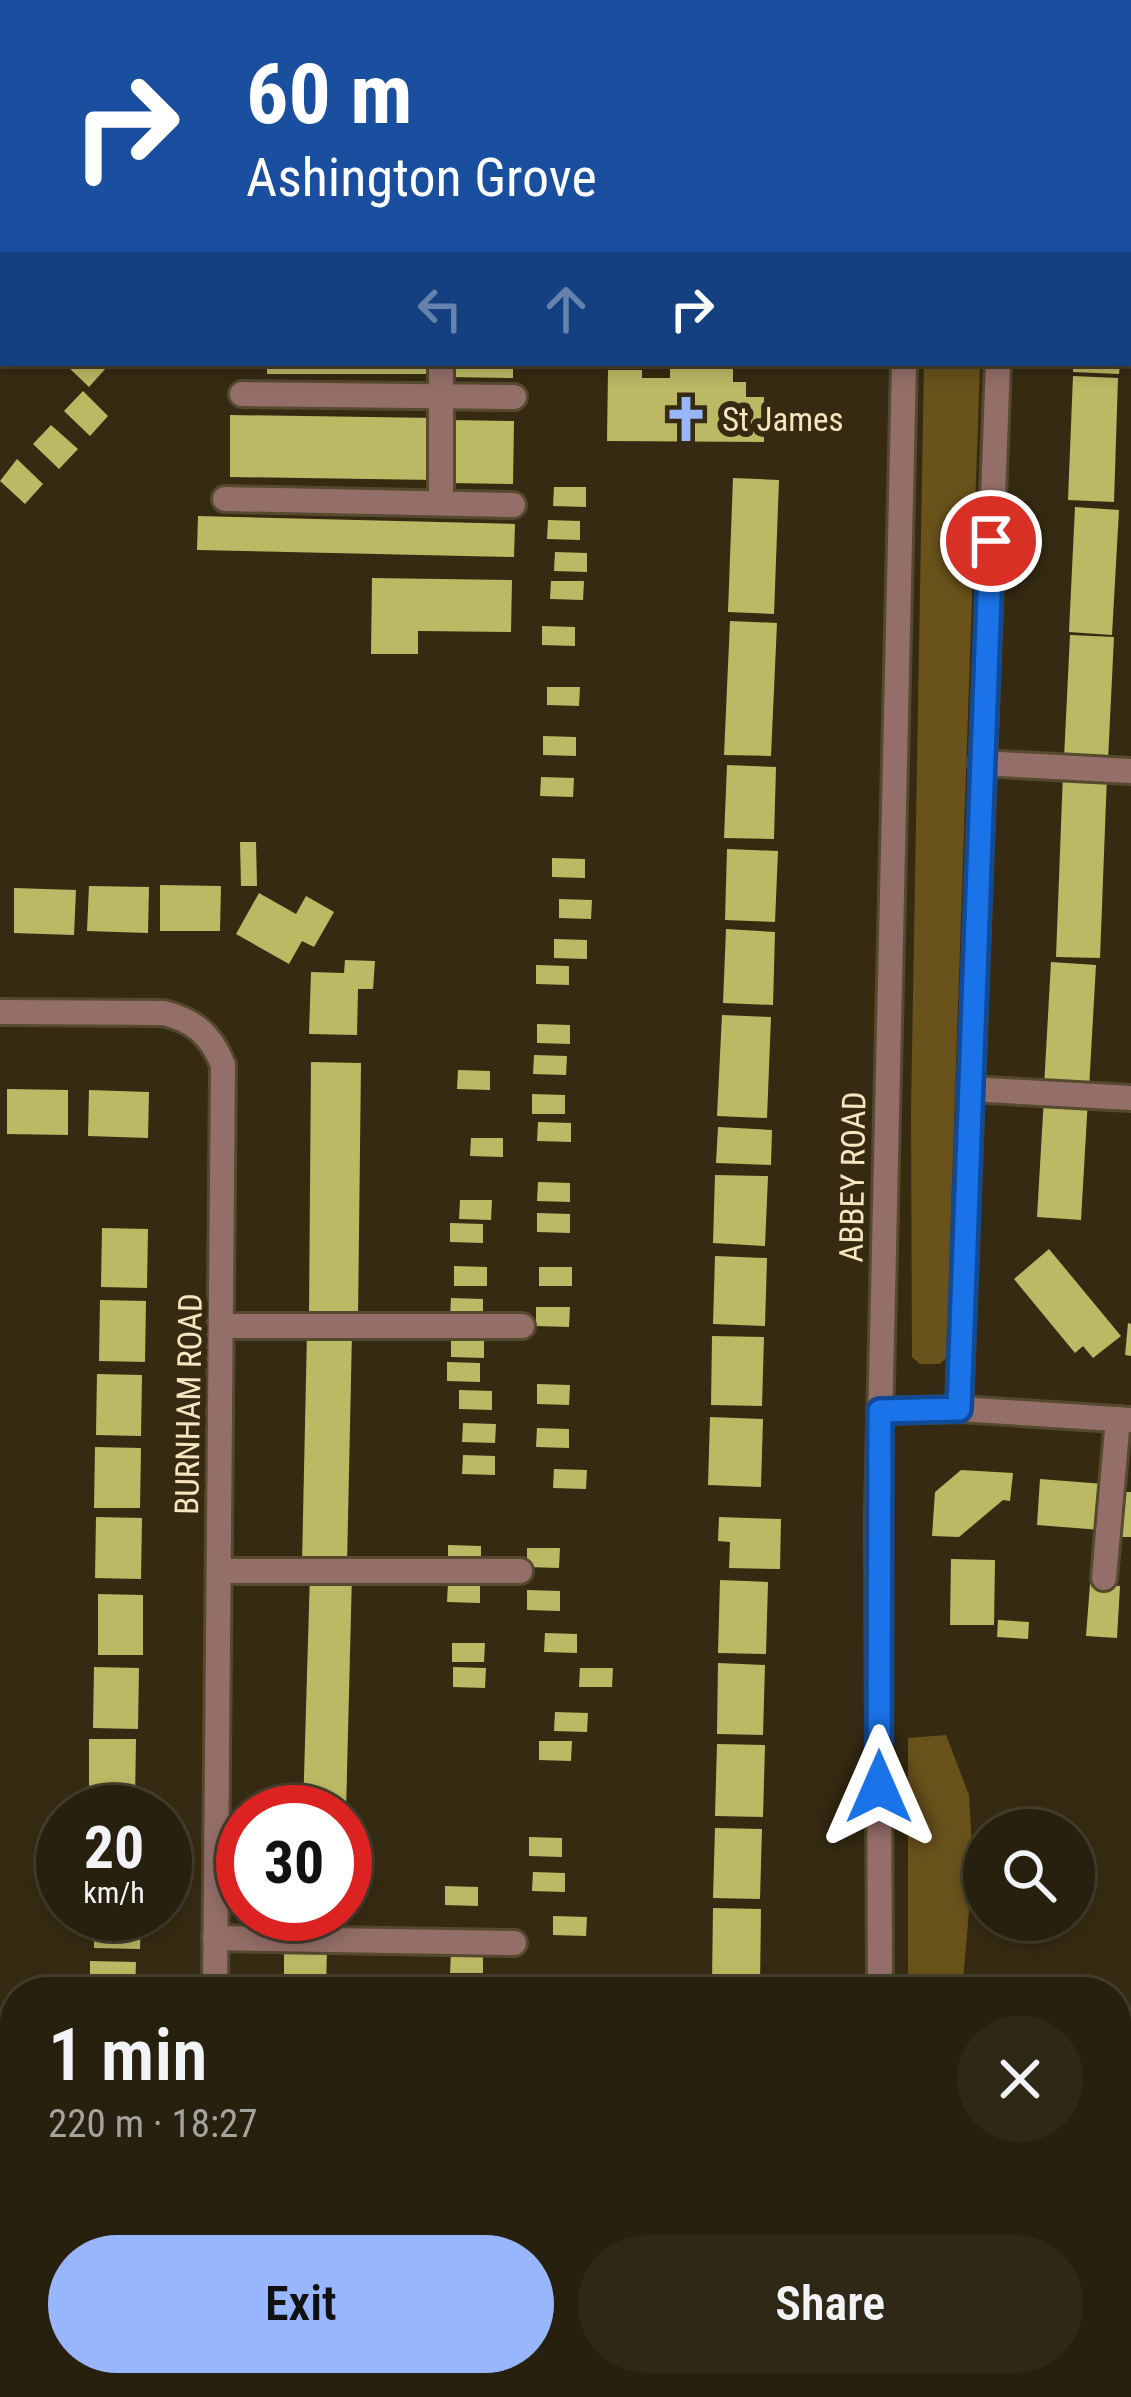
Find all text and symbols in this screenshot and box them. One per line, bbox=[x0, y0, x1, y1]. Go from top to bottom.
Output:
text: 60 m bbox=[246, 45, 413, 144]
icon: right bbox=[48, 48, 204, 204]
text: Ashington Grove bbox=[246, 146, 597, 209]
icon: left bbox=[407, 276, 473, 342]
icon: ahead bbox=[533, 276, 599, 342]
icon: right bbox=[659, 276, 725, 342]
church icon: St James bbox=[661, 394, 711, 444]
place label: St James bbox=[722, 400, 844, 439]
pin bbox=[940, 490, 1042, 592]
icon: arrive bbox=[958, 508, 1024, 574]
street label: ABBEY ROAD bbox=[832, 1091, 873, 1263]
street label: BURNHAM ROAD bbox=[167, 1293, 210, 1515]
position arrow bbox=[816, 1724, 942, 1850]
speed limit sign: 30 bbox=[216, 1785, 372, 1941]
map controls bbox=[963, 1809, 1095, 1941]
button: search bbox=[963, 1809, 1095, 1941]
text: 20 bbox=[84, 1812, 144, 1883]
text: km/h bbox=[83, 1875, 145, 1910]
text: 1 min bbox=[48, 2013, 207, 2098]
button: close bbox=[957, 2016, 1083, 2142]
text: 220 m · 18:27 bbox=[48, 2101, 258, 2147]
button: Exit bbox=[48, 2235, 554, 2373]
button: Share bbox=[578, 2235, 1083, 2373]

